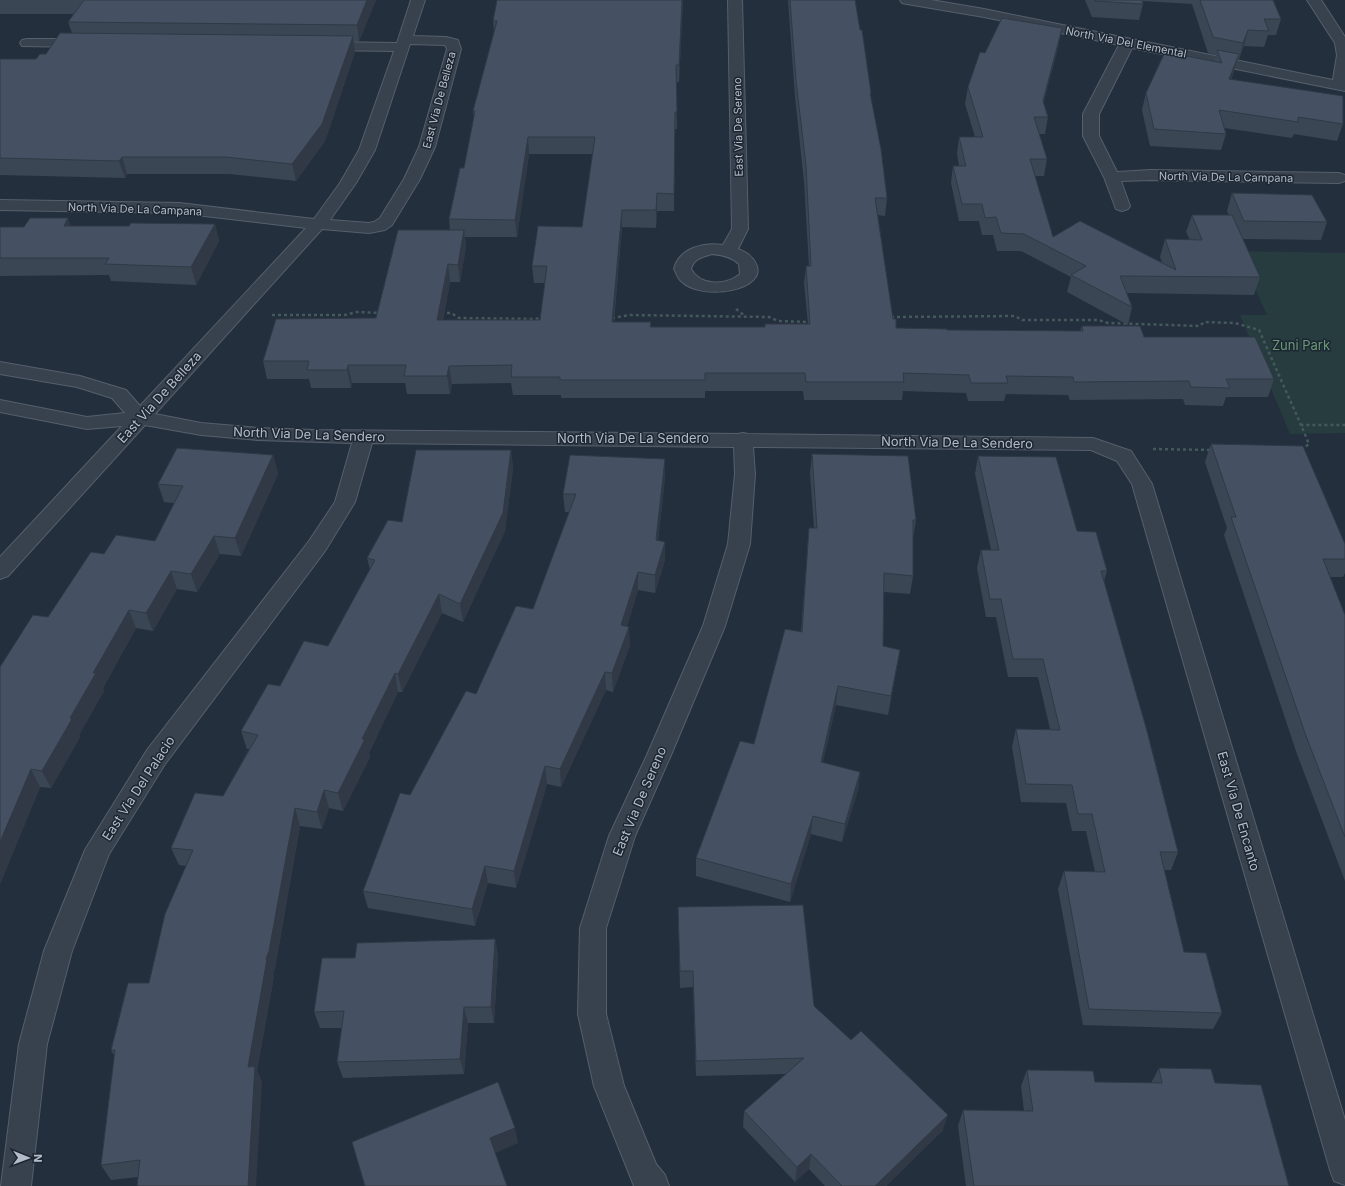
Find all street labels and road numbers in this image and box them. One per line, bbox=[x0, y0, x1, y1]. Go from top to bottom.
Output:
street label: North Via Del Elemental bbox=[1064, 23, 1188, 61]
street label: East Via De Belleza bbox=[419, 50, 459, 150]
street label: East Via De Sereno bbox=[730, 77, 746, 177]
street label: North Via De La Campana bbox=[1159, 169, 1293, 185]
street label: North Via De La Campana bbox=[68, 200, 202, 218]
street label: East Via De Belleza bbox=[114, 348, 204, 446]
street label: North Via De La Sendero bbox=[233, 423, 385, 445]
street label: North Via De La Sendero bbox=[557, 430, 709, 446]
street label: North Via De La Sendero bbox=[881, 433, 1033, 451]
street label: East Via Del Palacio bbox=[98, 733, 178, 843]
street label: East Via De Sereno bbox=[609, 744, 669, 858]
street label: East Via De Encanto bbox=[1214, 749, 1264, 873]

